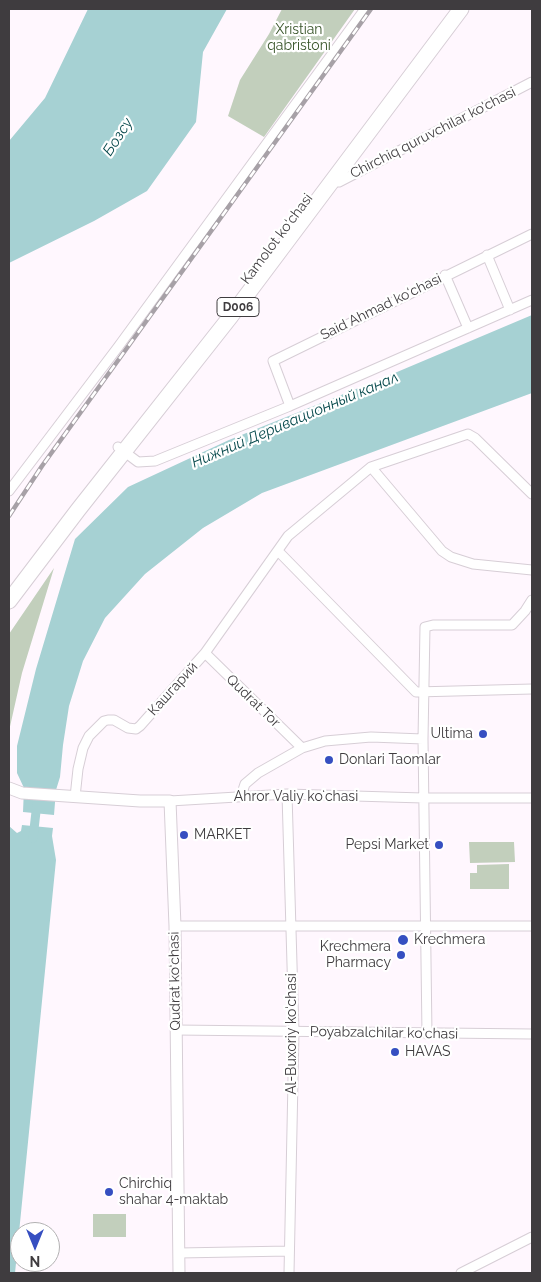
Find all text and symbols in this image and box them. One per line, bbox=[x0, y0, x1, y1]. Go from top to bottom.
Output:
park label: Xristian qabristoni bbox=[267, 22, 331, 54]
street label: Chirchiq quruvchilar ko'chasi bbox=[347, 84, 519, 182]
water label: Бозсу bbox=[99, 115, 137, 159]
street label: Kamolot ko‘chasi bbox=[237, 190, 317, 288]
street label: Said Ahmad ko‘chasi bbox=[318, 270, 444, 344]
road number: D006 bbox=[217, 298, 259, 316]
water label: Нижний Деривационный канал bbox=[189, 368, 401, 472]
street label: Кашгарий bbox=[145, 659, 201, 719]
street label: Qudrat Tor bbox=[223, 671, 283, 731]
place label: Ultima bbox=[430, 726, 473, 742]
marker: Ultima bbox=[477, 728, 489, 740]
place label: Donlari Taomlar bbox=[339, 752, 441, 768]
marker: Donlari Taomlar bbox=[323, 754, 335, 766]
street label: Ahror Valiy koʻchasi bbox=[234, 789, 358, 805]
place label: MARKET bbox=[194, 827, 251, 843]
marker: MARKET bbox=[178, 829, 190, 841]
place label: Pepsi Market bbox=[346, 837, 429, 853]
marker: Pepsi Market bbox=[433, 839, 445, 851]
street label: Qudrat ko‘chasi bbox=[166, 931, 184, 1031]
place label: Krechmera bbox=[414, 932, 485, 948]
marker: Krechmera bbox=[396, 933, 410, 947]
place label: Krechmera Pharmacy bbox=[320, 939, 391, 972]
marker: Krechmera Pharmacy bbox=[395, 949, 407, 961]
street label: Al-Buxoriy ko‘chasi bbox=[284, 973, 300, 1095]
street label: Poyabzalchilar ko‘chasi bbox=[310, 1023, 458, 1043]
place label: HAVAS bbox=[405, 1044, 450, 1060]
marker: HAVAS bbox=[389, 1046, 401, 1058]
place label: Chirchiq shahar 4-maktab bbox=[119, 1176, 228, 1208]
marker: Chirchiq shahar 4-maktab bbox=[103, 1186, 115, 1198]
north arrow bbox=[10, 1222, 60, 1272]
text: N bbox=[30, 1253, 40, 1269]

